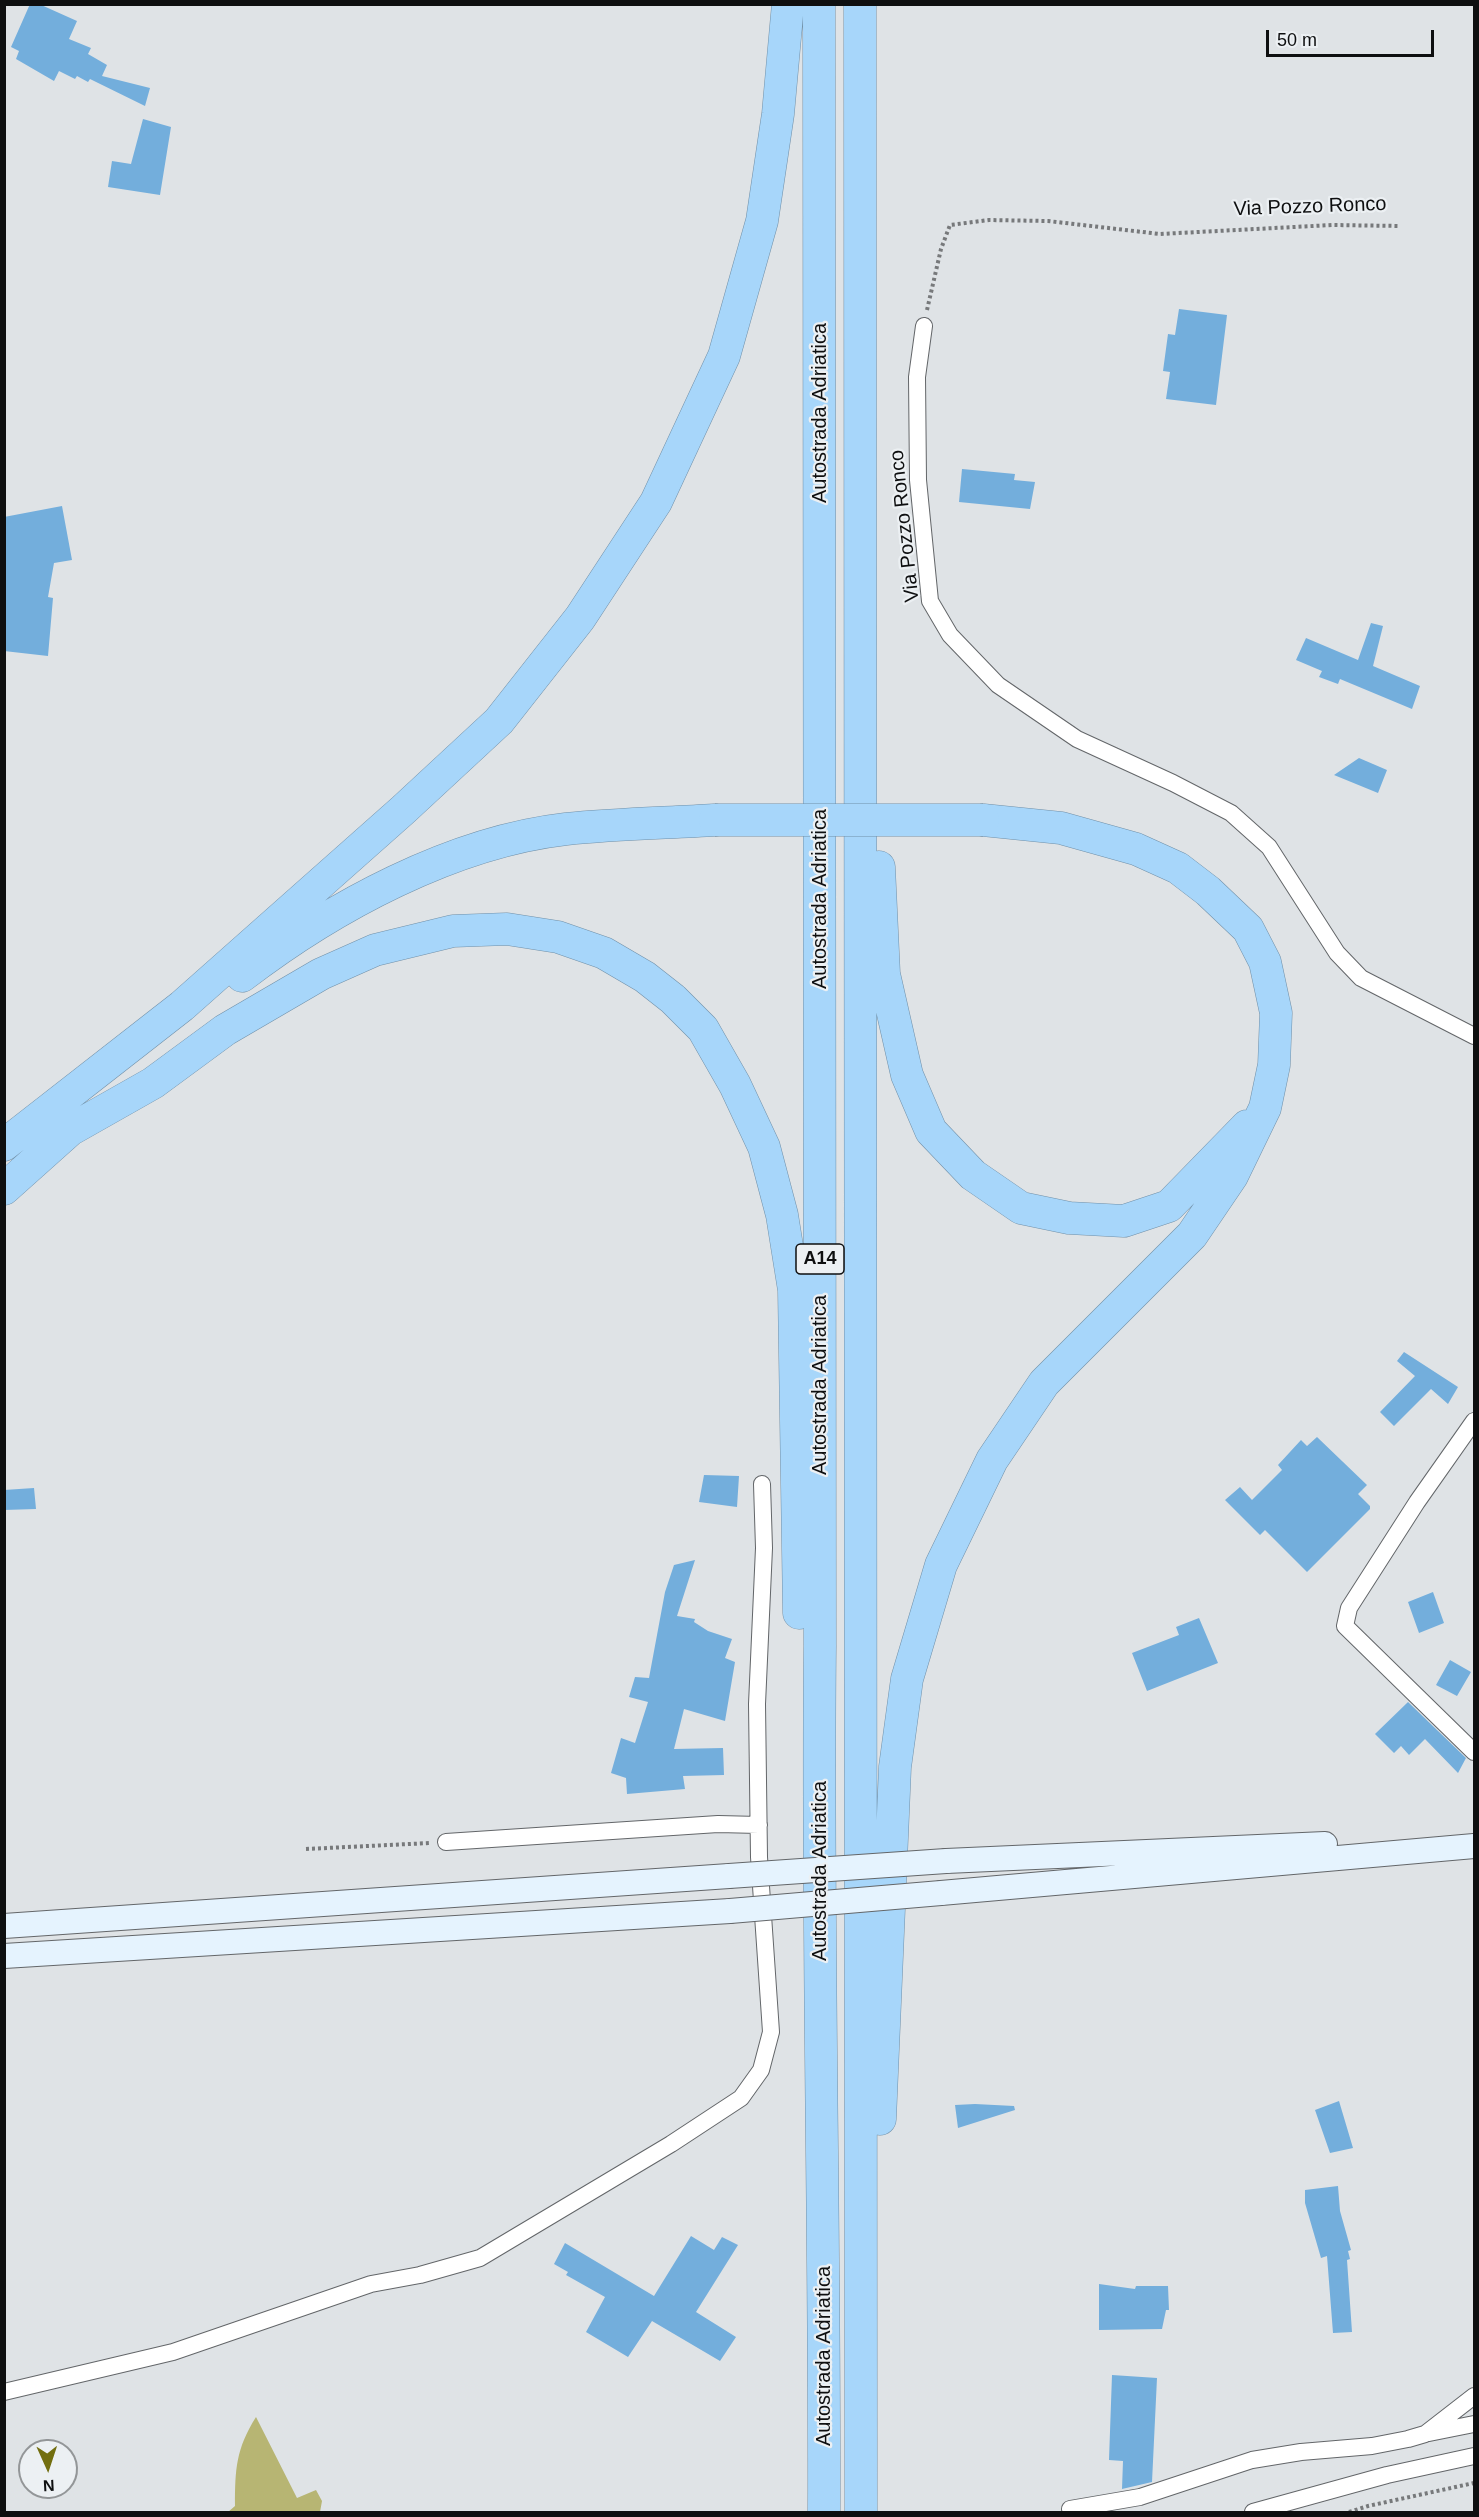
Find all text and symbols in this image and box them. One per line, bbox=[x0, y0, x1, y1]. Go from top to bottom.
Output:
scale bar bbox=[1269, 18, 1437, 56]
text: 50 m bbox=[1277, 30, 1317, 50]
street label: Via Pozzo Ronco bbox=[1233, 192, 1387, 222]
street label: Autostrada Adriatica bbox=[808, 323, 832, 503]
street label: Via Pozzo Ronco bbox=[885, 449, 925, 603]
street label: Autostrada Adriatica bbox=[808, 809, 832, 989]
road number: A14 bbox=[796, 1244, 844, 1274]
street label: Autostrada Adriatica bbox=[808, 1295, 832, 1475]
street label: Autostrada Adriatica bbox=[808, 1781, 832, 1961]
street label: Autostrada Adriatica bbox=[812, 2266, 836, 2446]
north arrow bbox=[18, 2439, 78, 2499]
text: N bbox=[43, 2477, 55, 2494]

